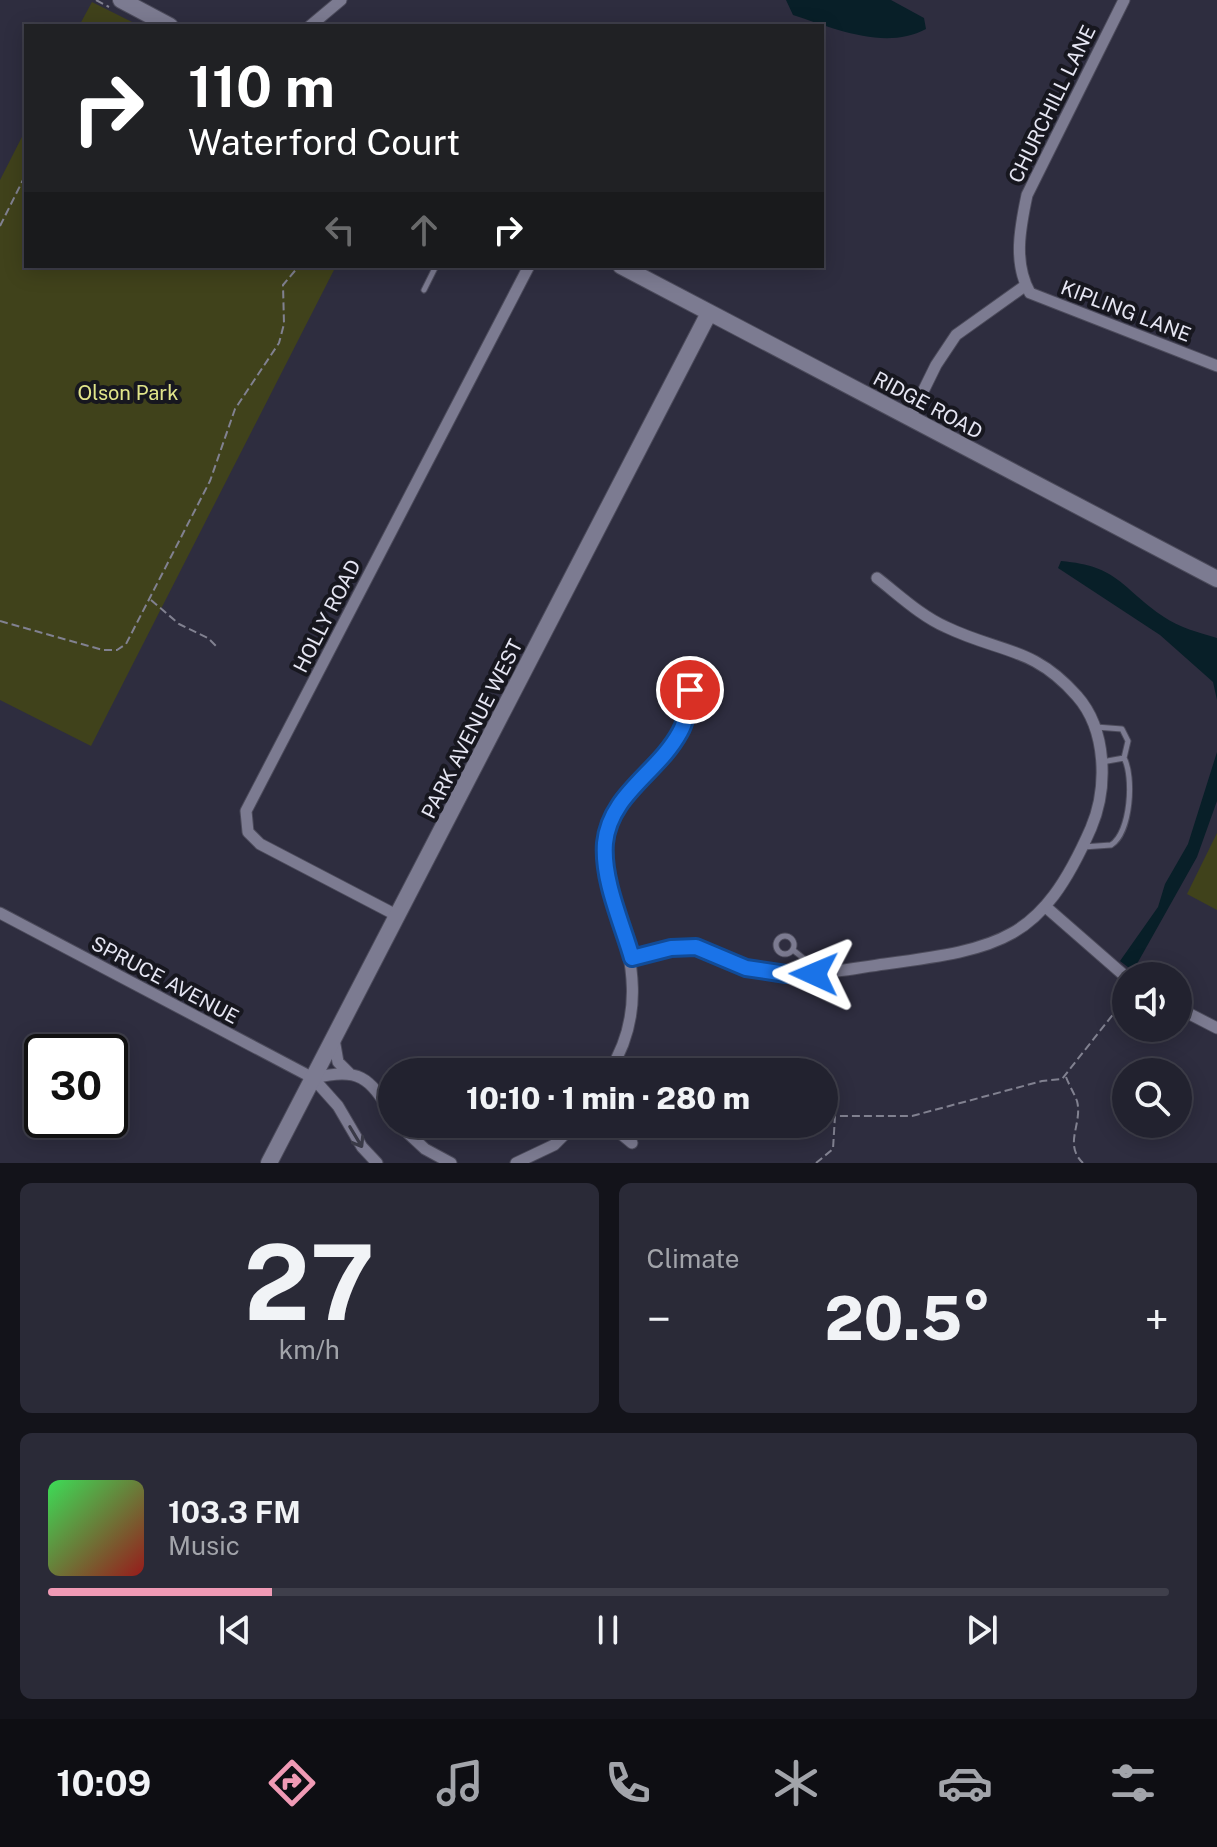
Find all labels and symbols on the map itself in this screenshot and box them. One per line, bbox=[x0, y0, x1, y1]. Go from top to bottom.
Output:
street label: CHURCHILL LANE bbox=[1003, 21, 1101, 187]
street label: KIPLING LANE bbox=[1058, 275, 1194, 347]
street label: RIDGE ROAD bbox=[869, 366, 987, 444]
park label: Olson Park bbox=[78, 381, 178, 405]
street label: HOLLY ROAD bbox=[288, 556, 366, 676]
street label: PARK AVENUE WEST bbox=[416, 635, 528, 823]
pin bbox=[656, 656, 724, 724]
street label: SPRUCE AVENUE bbox=[87, 931, 243, 1029]
position arrow bbox=[772, 932, 856, 1016]
speed limit sign: 30 bbox=[24, 1034, 128, 1138]
one-way arrow bbox=[348, 1125, 364, 1148]

